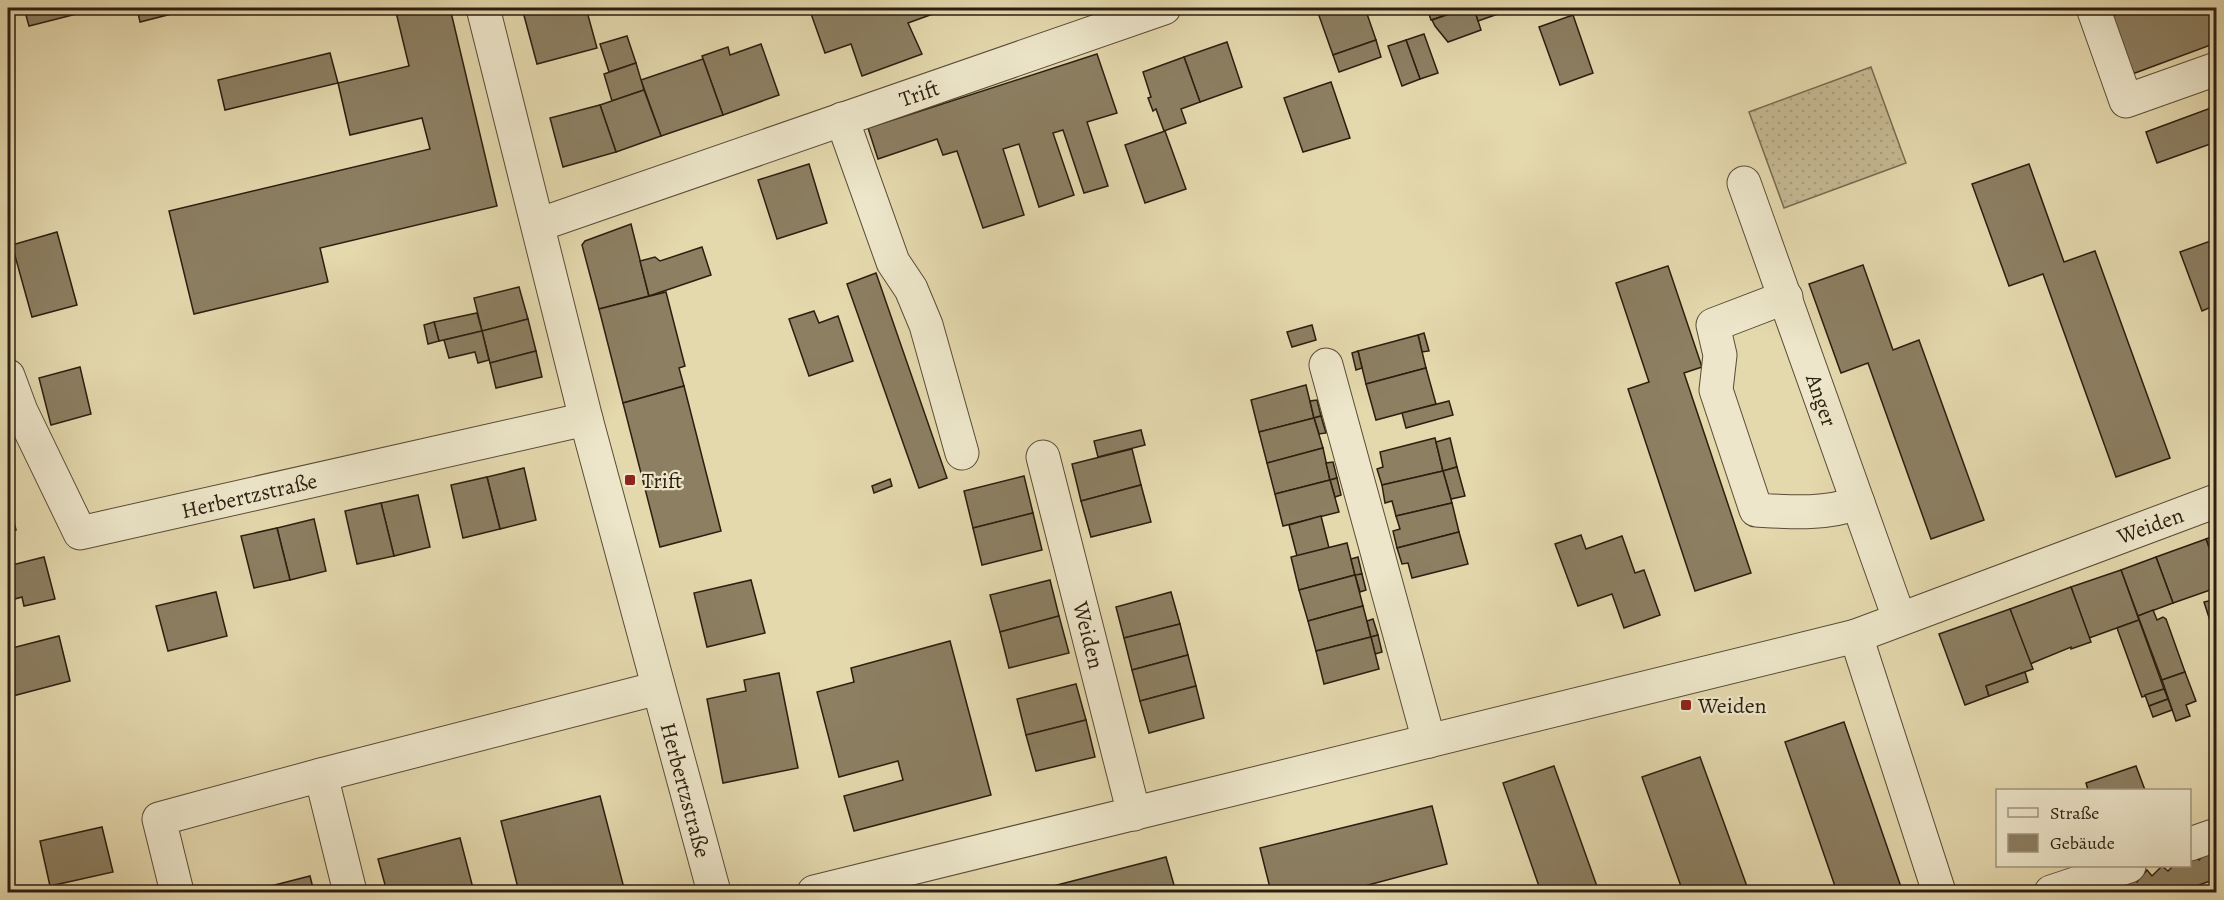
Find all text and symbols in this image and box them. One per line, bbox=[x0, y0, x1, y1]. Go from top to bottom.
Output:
street label: Trift bbox=[895, 73, 943, 115]
street label: Anger bbox=[1798, 369, 1844, 431]
street label: Herbertzstraße bbox=[178, 466, 320, 526]
place label: Trift bbox=[642, 466, 682, 496]
marker: Trift bbox=[623, 473, 637, 487]
street label: Weiden bbox=[2112, 500, 2188, 552]
street label: Weiden bbox=[1065, 597, 1111, 672]
place label: Weiden bbox=[1697, 691, 1767, 721]
marker: Weiden bbox=[1679, 698, 1693, 712]
street label: Herbertzstraße bbox=[653, 719, 717, 861]
legend bbox=[1996, 789, 2191, 867]
text: Straße bbox=[2050, 801, 2099, 825]
text: Gebäude bbox=[2050, 831, 2115, 855]

